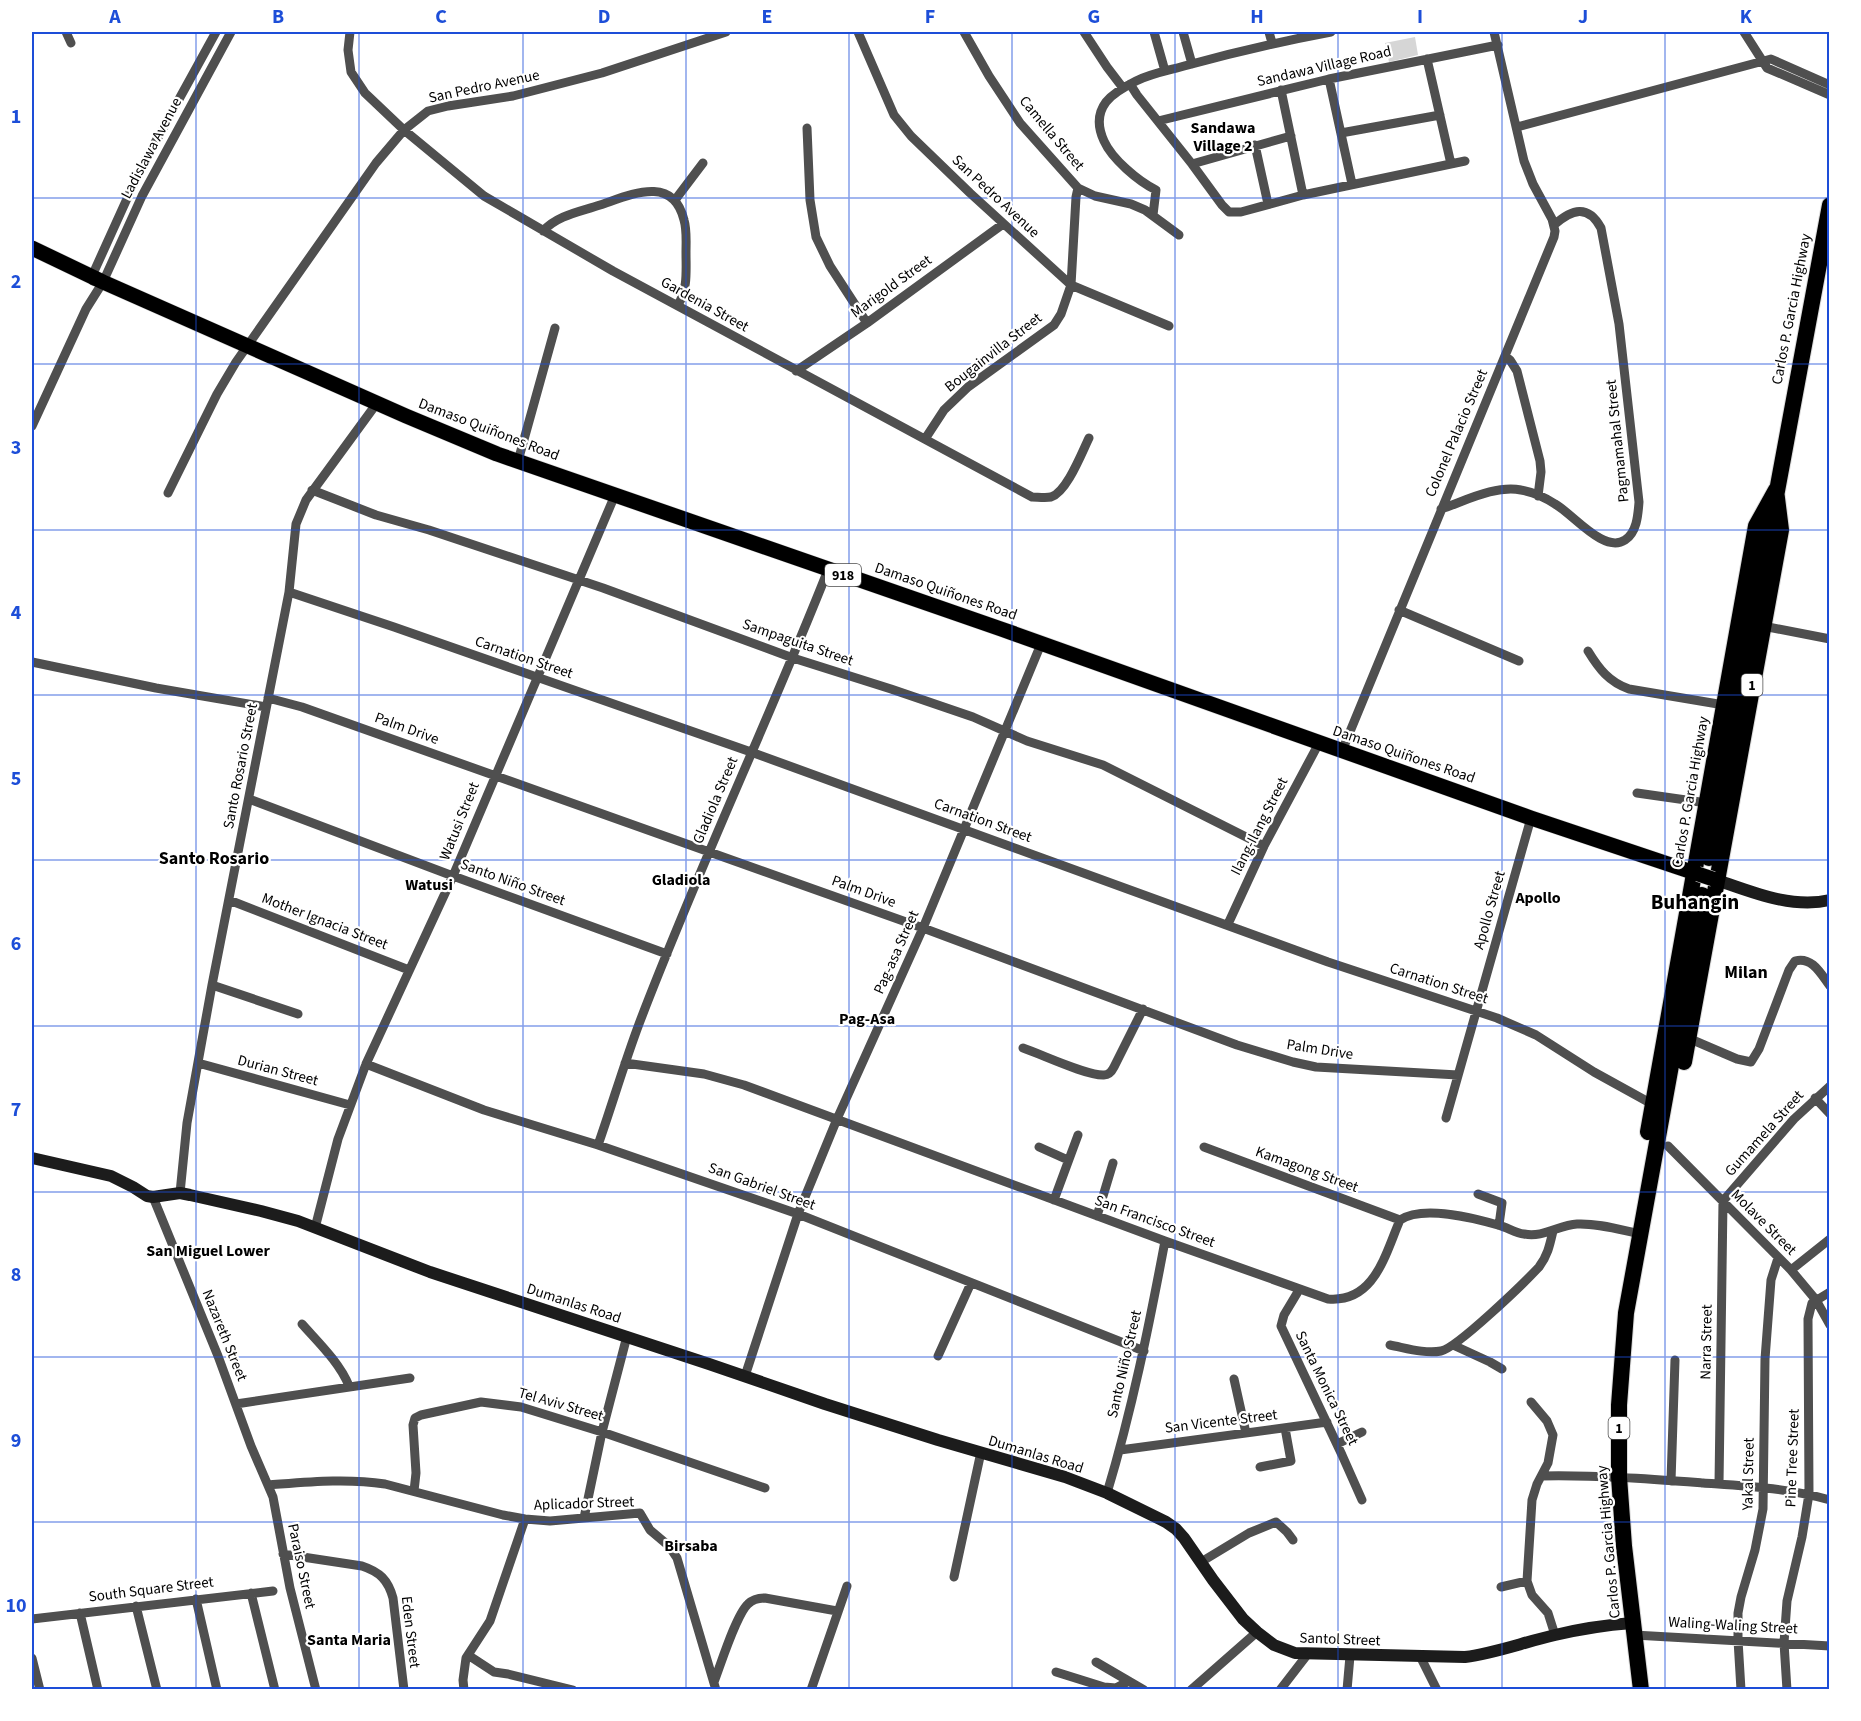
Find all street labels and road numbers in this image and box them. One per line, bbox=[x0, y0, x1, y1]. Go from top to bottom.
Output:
street label: Sandawa Village Road bbox=[1255, 41, 1393, 92]
street label: San Pedro Avenue bbox=[427, 64, 542, 109]
street label: Camella Street bbox=[1014, 91, 1089, 175]
street label: Ladislawa Avenue bbox=[116, 94, 187, 203]
street label: San Pedro Avenue bbox=[947, 150, 1044, 243]
street label: Carlos P. Garcia Highway bbox=[1767, 232, 1816, 386]
street label: Marigold Street bbox=[846, 250, 936, 323]
street label: Gardenia Street bbox=[657, 272, 753, 337]
street label: Bougainvilla Street bbox=[940, 308, 1046, 397]
street label: Colonel Palacio Street bbox=[1420, 366, 1493, 500]
street label: Pagmamahal Street bbox=[1601, 379, 1634, 503]
street label: Damaso Quiñones Road bbox=[415, 393, 562, 466]
street label: Damaso Quiñones Road bbox=[872, 557, 1020, 626]
road number: 918 bbox=[825, 564, 861, 586]
street label: Sampaguita Street bbox=[740, 614, 856, 671]
street label: Carnation Street bbox=[472, 631, 576, 684]
road number: 1 bbox=[1742, 674, 1762, 696]
street label: Santo Rosario Street bbox=[218, 701, 263, 831]
street label: Palm Drive bbox=[372, 707, 442, 750]
street label: Carlos P. Garcia Highway bbox=[1667, 715, 1714, 869]
street label: Damaso Quiñones Road bbox=[1330, 720, 1478, 789]
street label: Gladiola Street bbox=[688, 753, 743, 847]
street label: Ilang-Ilang Street bbox=[1226, 774, 1293, 879]
street label: Watusi Street bbox=[434, 779, 485, 863]
street label: Carnation Street bbox=[931, 793, 1035, 848]
street label: Santo Niño Street bbox=[458, 854, 568, 911]
street label: Apollo Street bbox=[1468, 868, 1511, 952]
street label: Palm Drive bbox=[829, 870, 899, 913]
street label: Mother Ignacia Street bbox=[259, 888, 391, 955]
street label: Pag-asa Street bbox=[869, 907, 924, 997]
street label: Carnation Street bbox=[1387, 958, 1491, 1009]
street label: Palm Drive bbox=[1285, 1034, 1355, 1065]
street label: Durian Street bbox=[235, 1050, 321, 1091]
street label: Gumamela Street bbox=[1720, 1086, 1809, 1181]
street label: Kamagong Street bbox=[1252, 1141, 1361, 1198]
street label: San Gabriel Street bbox=[705, 1157, 818, 1216]
street label: Molave Street bbox=[1726, 1185, 1801, 1260]
street label: San Francisco Street bbox=[1092, 1190, 1218, 1253]
street label: Dumanlas Road bbox=[524, 1278, 624, 1329]
street label: Nazareth Street bbox=[197, 1286, 252, 1384]
street label: Narra Street bbox=[1695, 1304, 1718, 1380]
street label: Santo Niño Street bbox=[1102, 1308, 1147, 1420]
street label: Santa Monica Street bbox=[1290, 1328, 1363, 1449]
street label: Tel Aviv Street bbox=[516, 1382, 606, 1427]
street label: San Vicente Street bbox=[1164, 1404, 1279, 1439]
street label: Pine Tree Street bbox=[1780, 1408, 1805, 1508]
road number: 1 bbox=[1608, 1417, 1630, 1439]
street label: Dumanlas Road bbox=[986, 1430, 1086, 1479]
street label: Yakal Street bbox=[1737, 1437, 1760, 1512]
street label: Carlos P. Garcia Highway bbox=[1591, 1465, 1626, 1619]
street label: Aplicador Street bbox=[533, 1491, 635, 1516]
street label: Paraiso Street bbox=[282, 1522, 321, 1611]
street label: South Square Street bbox=[87, 1571, 215, 1608]
street label: Eden Street bbox=[396, 1595, 425, 1669]
street label: Waling-Waling Street bbox=[1668, 1612, 1798, 1639]
street label: Santol Street bbox=[1299, 1628, 1381, 1651]

